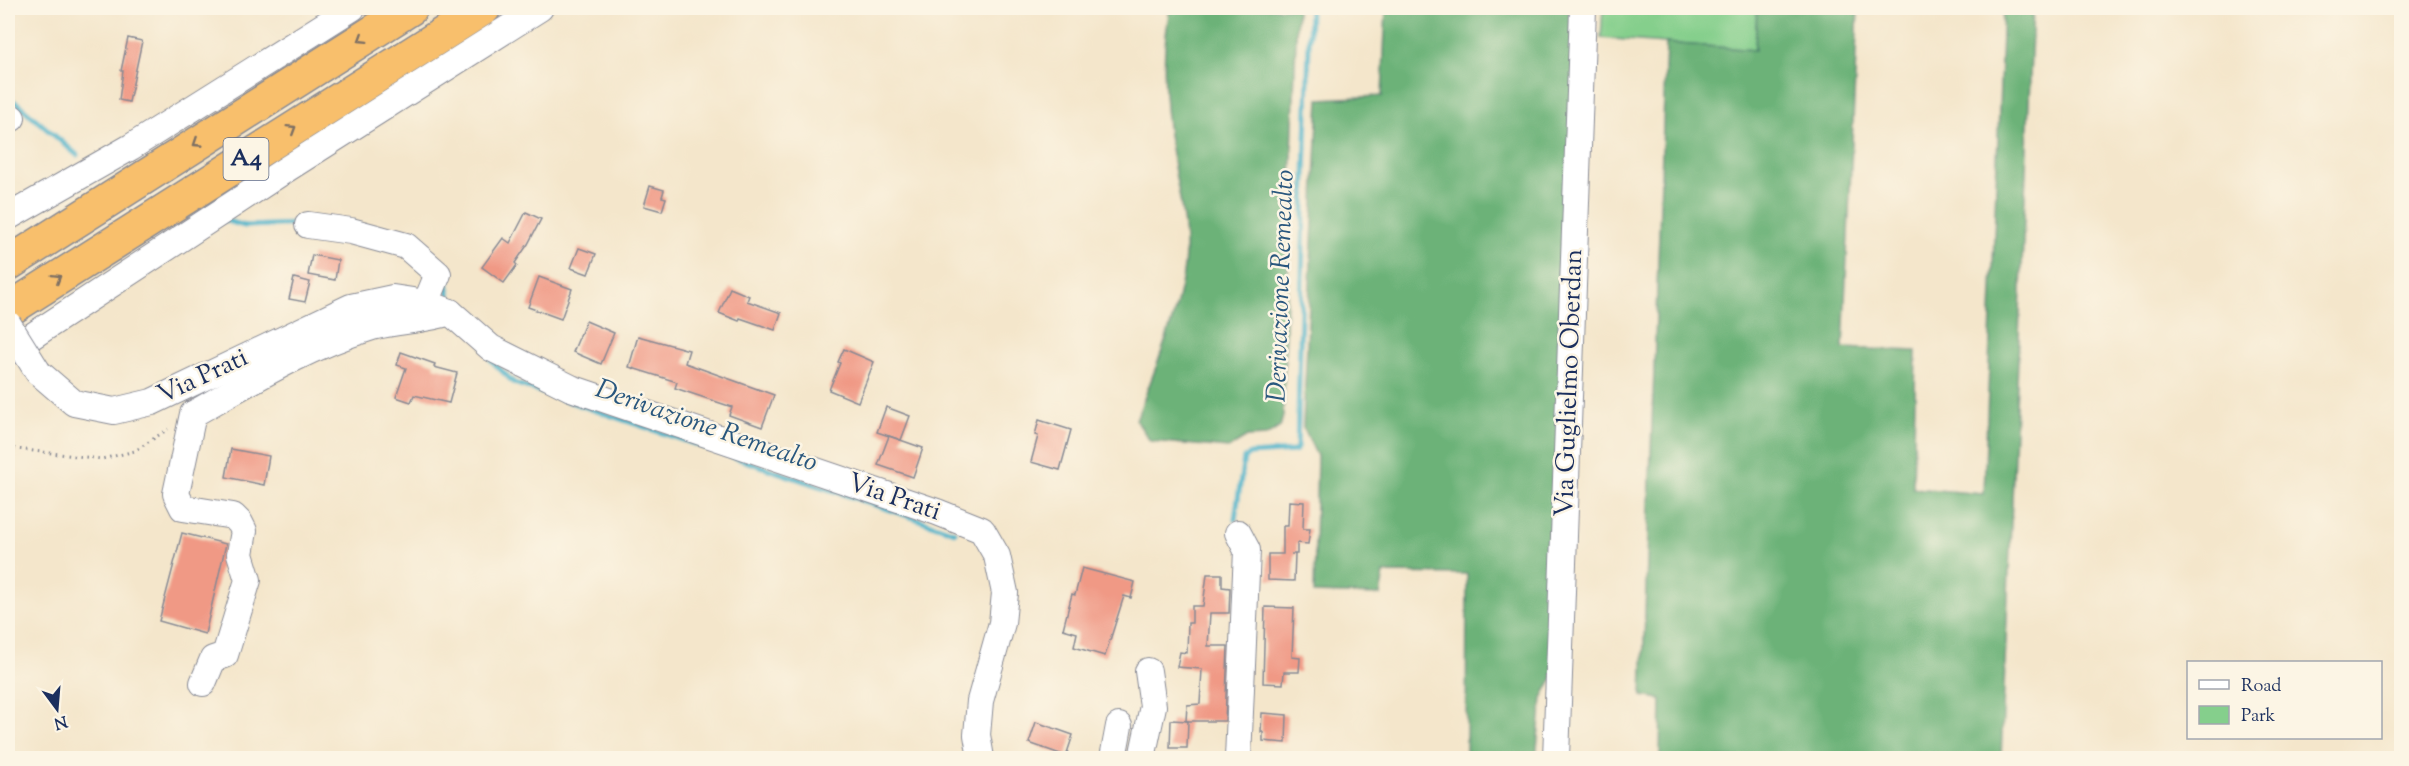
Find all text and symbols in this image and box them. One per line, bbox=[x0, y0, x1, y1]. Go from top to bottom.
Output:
one-way arrow bbox=[358, 31, 368, 43]
one-way arrow bbox=[286, 125, 297, 136]
one-way arrow bbox=[193, 136, 204, 147]
road number: A4 bbox=[224, 138, 268, 180]
water label: Derivazione Remealto bbox=[1258, 169, 1306, 403]
street label: Via Guglielmo Oberdan bbox=[1547, 248, 1593, 518]
one-way arrow bbox=[51, 274, 61, 286]
street label: Via Prati bbox=[151, 340, 255, 414]
water label: Derivazione Remealto bbox=[590, 371, 822, 483]
street label: Via Prati bbox=[842, 465, 946, 531]
legend bbox=[2187, 661, 2382, 739]
text: Road bbox=[2241, 674, 2281, 700]
north arrow bbox=[27, 679, 87, 739]
text: Park bbox=[2241, 704, 2276, 730]
text: N bbox=[51, 708, 70, 734]

